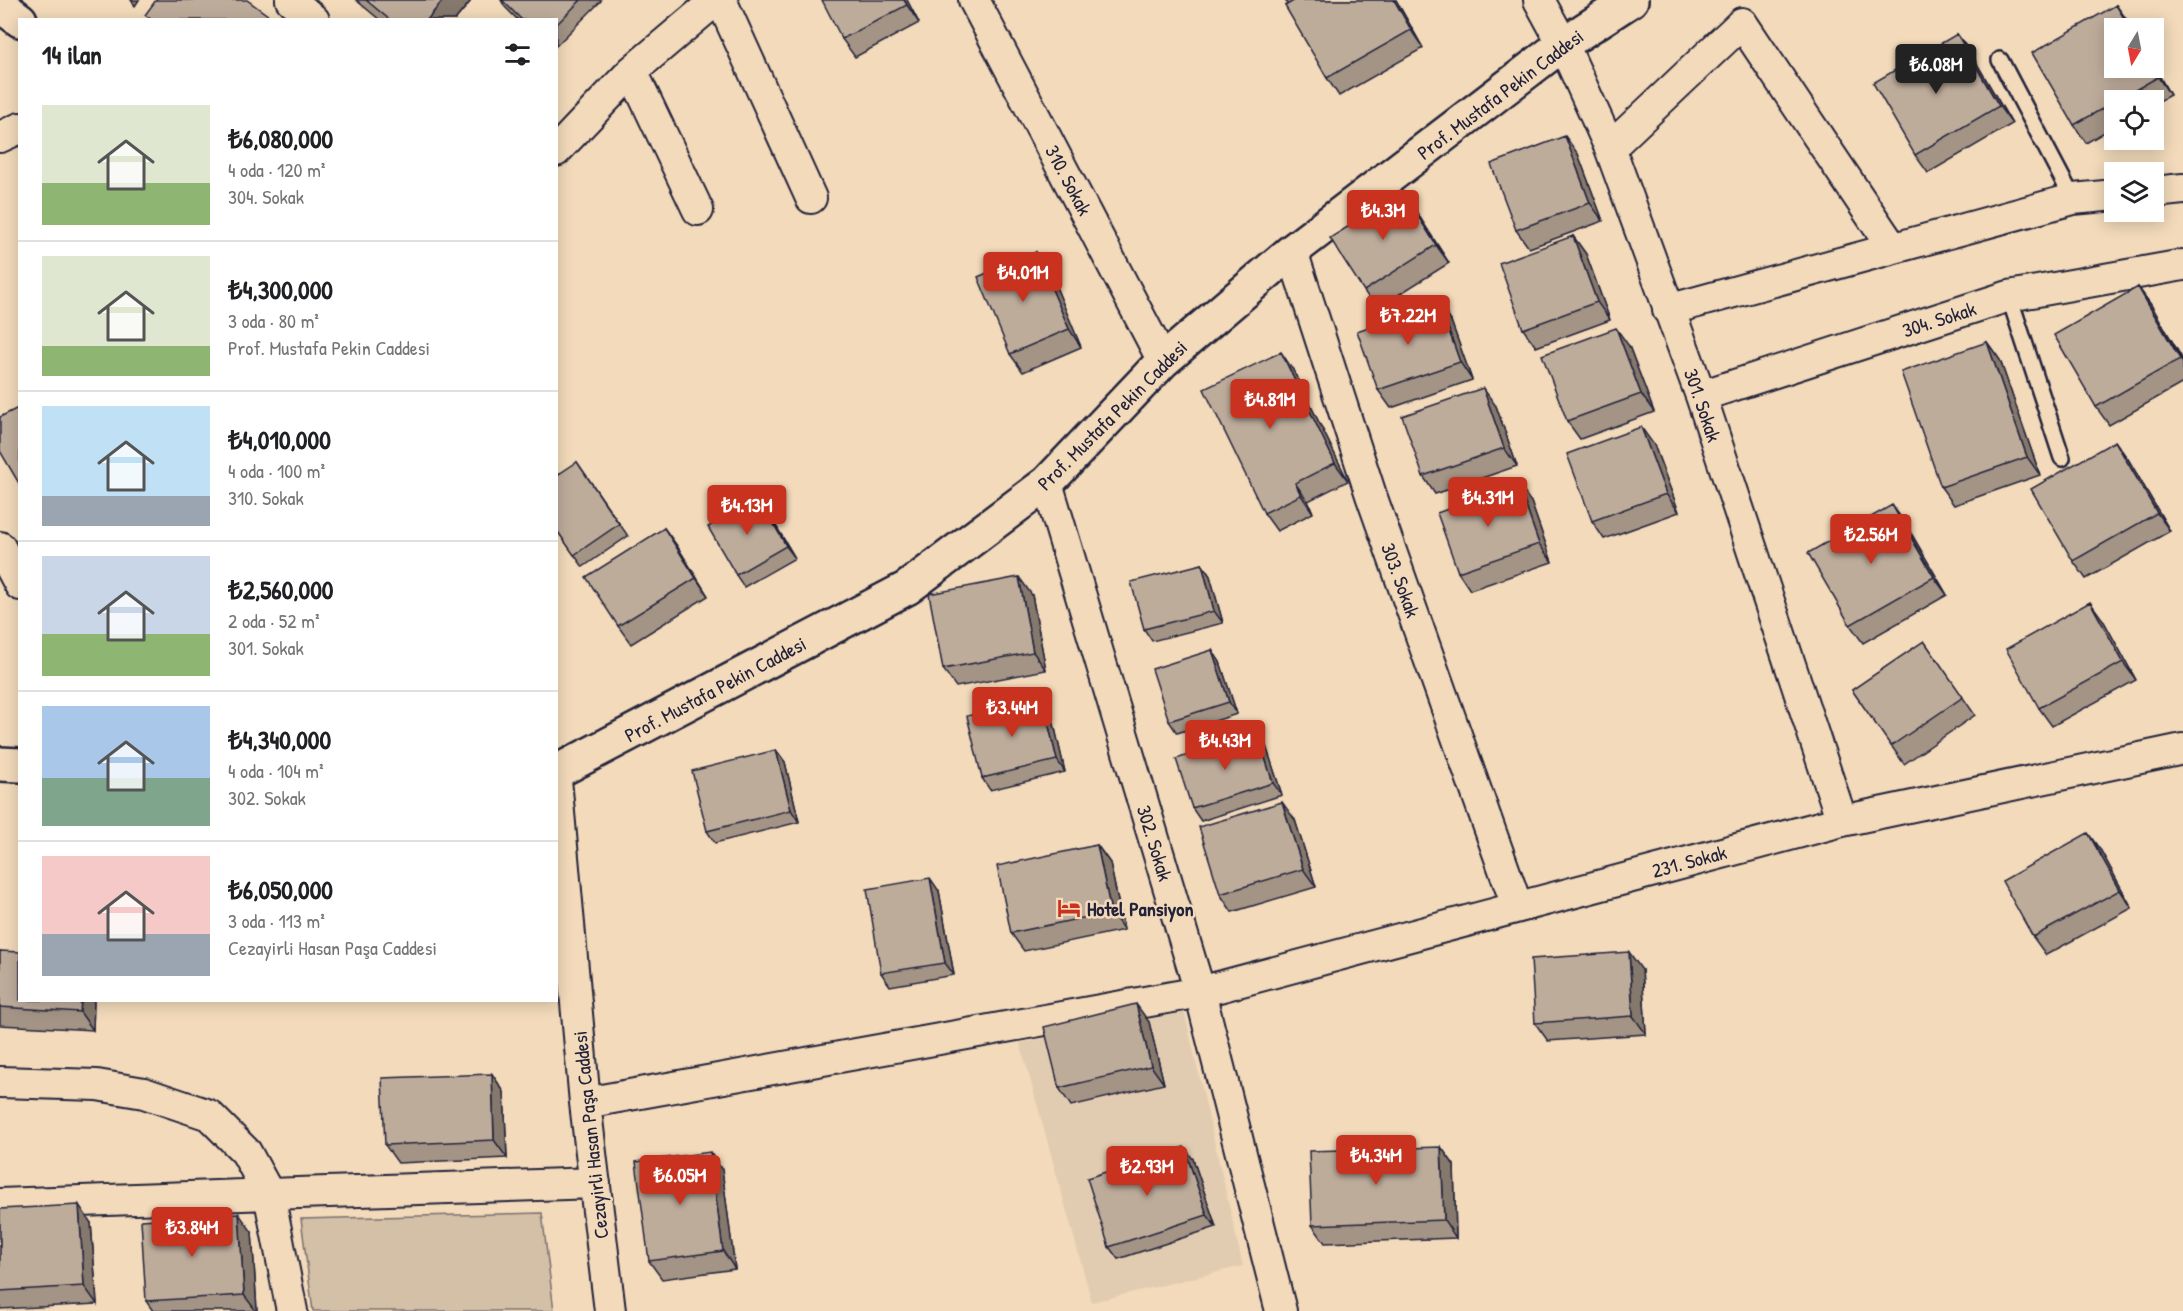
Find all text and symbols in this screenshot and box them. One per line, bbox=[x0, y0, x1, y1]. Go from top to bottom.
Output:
north arrow bbox=[2104, 18, 2164, 78]
map controls bbox=[2104, 18, 2164, 222]
street label: Prof. Mustafa Pekin Caddesi bbox=[1411, 22, 1589, 166]
text: 14 ilan bbox=[42, 37, 102, 72]
icon: filters bbox=[501, 38, 534, 71]
pin: ₺6.08M bbox=[1887, 44, 1985, 95]
text: ₺6.08M bbox=[1909, 50, 1963, 77]
button: locate bbox=[2104, 90, 2164, 150]
text: ₺6,080,000 bbox=[228, 121, 333, 156]
icon: home bbox=[90, 129, 162, 201]
street label: 310. Sokak bbox=[1039, 140, 1099, 220]
text: 4 oda · 120 m² bbox=[228, 156, 325, 183]
button: layers bbox=[2104, 162, 2164, 222]
text: 304. Sokak bbox=[228, 183, 304, 210]
pin: ₺4.3M bbox=[1341, 190, 1425, 241]
text: ₺4.3M bbox=[1361, 196, 1405, 223]
pin: ₺4.01M bbox=[974, 252, 1072, 303]
text: ₺4.01M bbox=[997, 258, 1049, 285]
text: ₺4,300,000 bbox=[228, 272, 333, 307]
icon: home bbox=[90, 280, 162, 352]
street label: 304. Sokak bbox=[1899, 294, 1979, 344]
pin: ₺7.22M bbox=[1359, 295, 1457, 346]
text: ₺7.22M bbox=[1380, 301, 1436, 328]
text: 3 oda · 80 m² bbox=[228, 307, 319, 334]
text: Prof. Mustafa Pekin Caddesi bbox=[228, 334, 430, 361]
street label: Prof. Mustafa Pekin Caddesi bbox=[1031, 334, 1193, 496]
street label: 301. Sokak bbox=[1678, 365, 1728, 445]
pin: ₺4.81M bbox=[1221, 379, 1319, 430]
text: ₺4.81M bbox=[1244, 385, 1296, 412]
text: ₺4,010,000 bbox=[228, 422, 331, 457]
icon: home bbox=[90, 430, 162, 502]
text: 4 oda · 100 m² bbox=[228, 457, 325, 484]
pin: ₺4.31M bbox=[1439, 477, 1537, 528]
text: ₺4.31M bbox=[1462, 483, 1514, 510]
text: 310. Sokak bbox=[228, 484, 304, 511]
pin: ₺4.13M bbox=[698, 485, 796, 536]
text: ₺4.13M bbox=[721, 491, 773, 518]
pin: ₺2.56M bbox=[1822, 514, 1920, 565]
text: ₺2.56M bbox=[1844, 520, 1898, 547]
street label: 303. Sokak bbox=[1375, 539, 1427, 621]
text: ₺2,560,000 bbox=[228, 572, 334, 607]
icon: home bbox=[90, 580, 162, 652]
text: 2 oda · 52 m² bbox=[228, 607, 319, 634]
street label: Prof. Mustafa Pekin Caddesi bbox=[620, 630, 810, 748]
text: 301. Sokak bbox=[228, 634, 304, 661]
pin: ₺3.44M bbox=[963, 687, 1061, 738]
text: ₺3.44M bbox=[986, 693, 1038, 720]
pin: ₺4.43M bbox=[1176, 720, 1274, 771]
text: ₺4,340,000 bbox=[228, 722, 331, 757]
text: ₺4.43M bbox=[1199, 726, 1251, 753]
icon: home bbox=[90, 730, 162, 802]
text: 4 oda · 104 m² bbox=[228, 757, 324, 784]
text: 302. Sokak bbox=[228, 784, 306, 811]
street label: 302. Sokak bbox=[1131, 802, 1179, 884]
street label: 231. Sokak bbox=[1649, 838, 1729, 884]
text: ₺6,050,000 bbox=[228, 872, 333, 907]
icon: home bbox=[90, 880, 162, 952]
hotel icon: Hotel Pansiyon bbox=[1056, 895, 1082, 921]
place label: Hotel Pansiyon bbox=[1087, 895, 1193, 923]
text: 3 oda · 113 m² bbox=[228, 907, 325, 934]
text: Cezayirli Hasan Paşa Caddesi bbox=[228, 934, 437, 961]
street label: Cezayirli Hasan Paşa Caddesi bbox=[566, 1030, 614, 1240]
pin: ₺4.34M bbox=[1327, 1135, 1425, 1186]
text: ₺4.34M bbox=[1350, 1141, 1402, 1168]
pin: ₺2.93M bbox=[1098, 1146, 1196, 1197]
text: ₺2.93M bbox=[1120, 1152, 1174, 1179]
pin: ₺6.05M bbox=[631, 1155, 729, 1206]
text: ₺6.05M bbox=[653, 1161, 707, 1188]
pin: ₺3.84M bbox=[143, 1207, 241, 1258]
text: ₺3.84M bbox=[166, 1213, 218, 1240]

